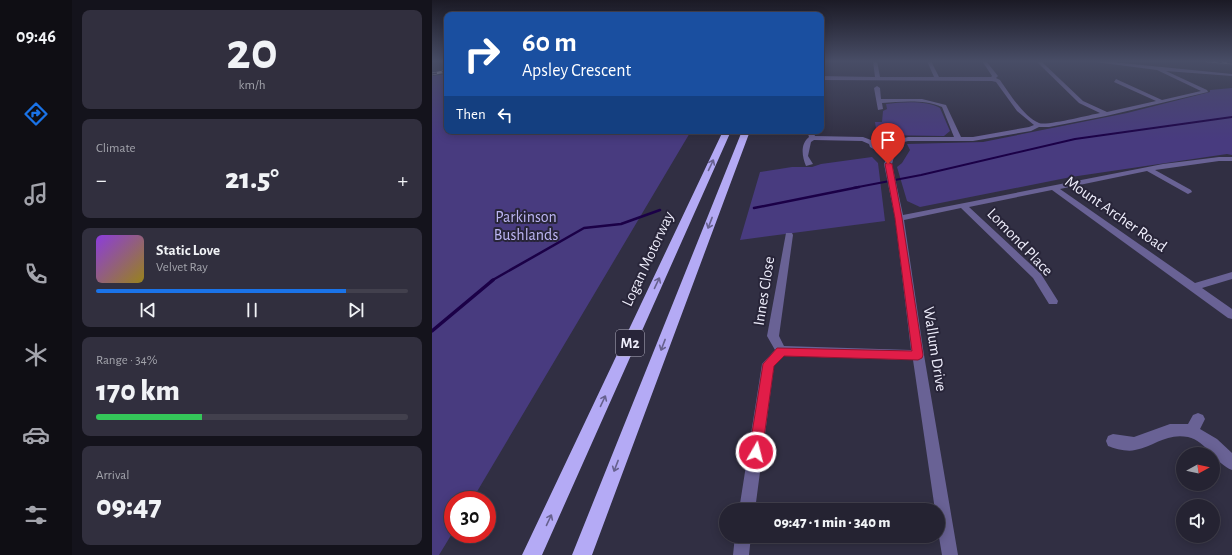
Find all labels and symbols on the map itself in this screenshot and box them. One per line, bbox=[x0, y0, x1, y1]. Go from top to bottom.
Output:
pin bbox=[871, 123, 905, 164]
one-way arrow bbox=[708, 160, 716, 172]
street label: Mount Archer Road bbox=[1062, 173, 1170, 255]
street label: Lomond Place bbox=[984, 205, 1056, 279]
park label: Parkinson Bushlands bbox=[494, 209, 558, 243]
street label: Logan Motorway bbox=[619, 209, 678, 309]
one-way arrow bbox=[705, 217, 713, 229]
street label: Innes Close bbox=[751, 255, 777, 327]
one-way arrow bbox=[654, 278, 661, 290]
street label: Wallum Drive bbox=[920, 306, 950, 392]
road number: M2 bbox=[616, 330, 644, 356]
one-way arrow bbox=[659, 338, 666, 350]
one-way arrow bbox=[600, 396, 607, 408]
position arrow bbox=[735, 431, 777, 473]
north arrow bbox=[1176, 447, 1220, 491]
one-way arrow bbox=[612, 459, 620, 471]
speed limit sign: 30 bbox=[444, 491, 496, 543]
one-way arrow bbox=[546, 514, 553, 526]

